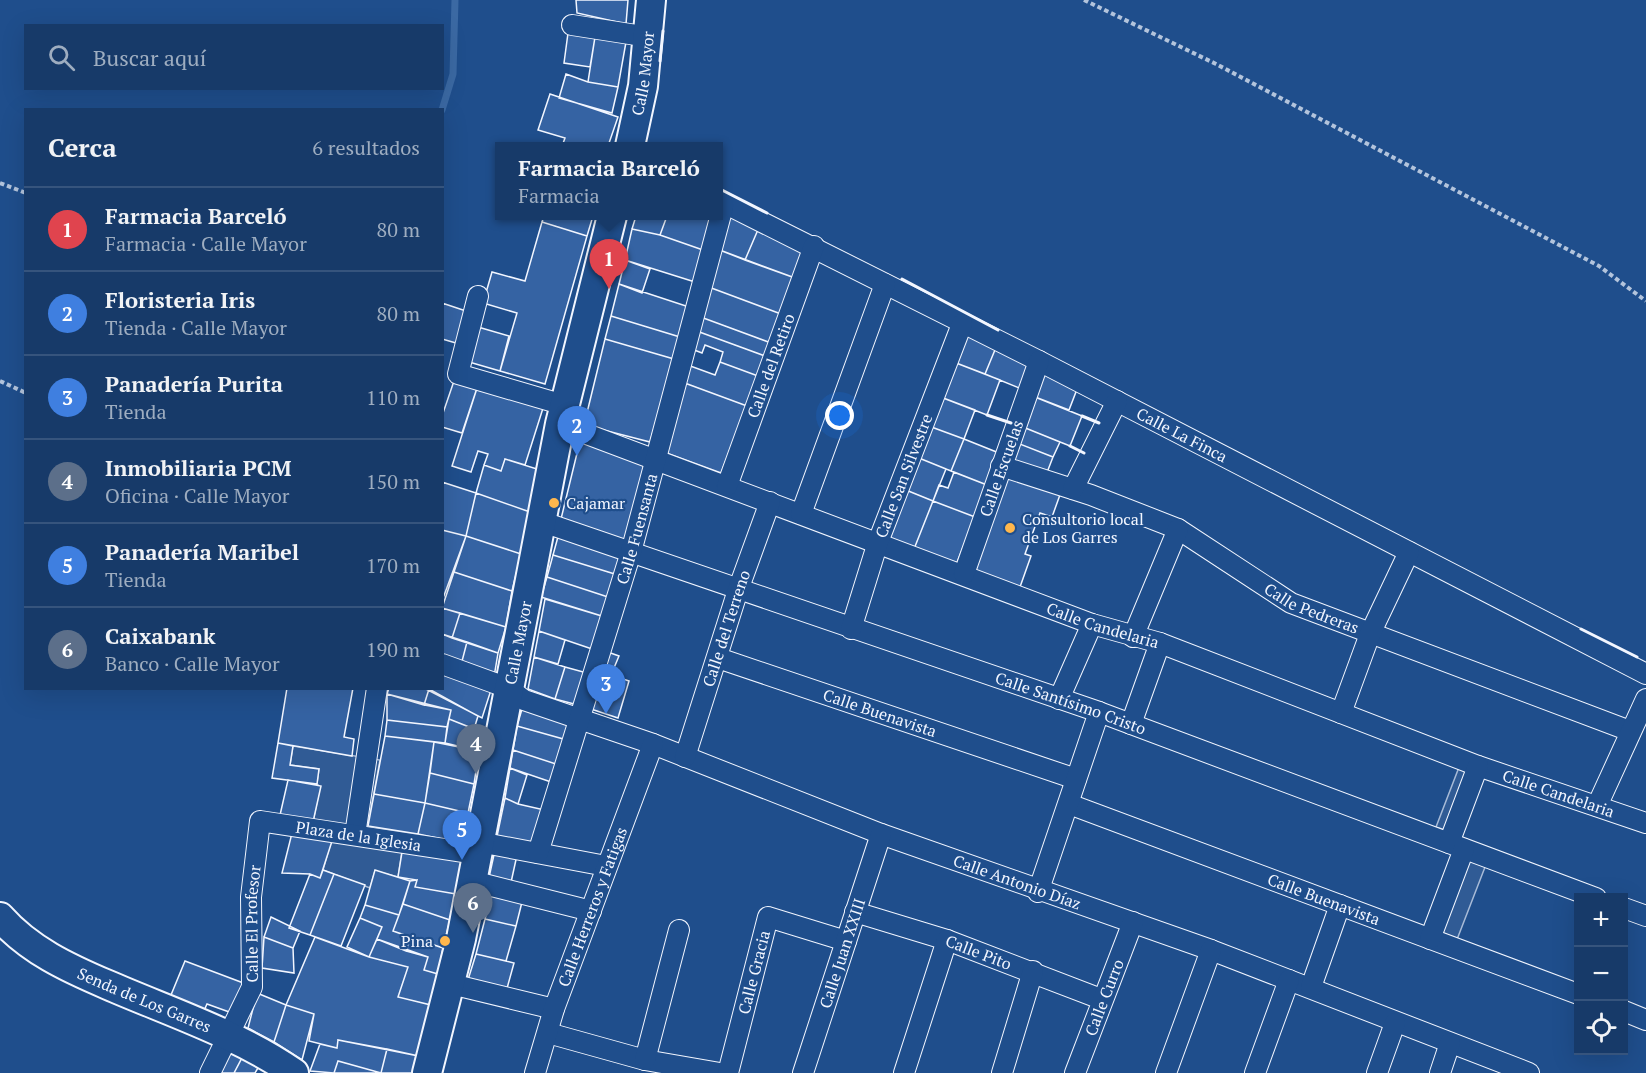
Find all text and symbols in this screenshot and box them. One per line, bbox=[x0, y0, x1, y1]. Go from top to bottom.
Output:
search box bbox=[24, 24, 444, 90]
street label: Calle Mayor bbox=[626, 29, 659, 117]
icon: search bbox=[45, 41, 78, 74]
text: Buscar aquí bbox=[93, 43, 206, 72]
text: Cerca bbox=[48, 130, 117, 164]
text: 6 resultados bbox=[312, 134, 420, 161]
popup bbox=[495, 142, 723, 220]
text: Farmacia Barceló bbox=[518, 153, 700, 182]
text: Farmacia bbox=[518, 182, 600, 209]
text: Farmacia Barceló bbox=[105, 201, 287, 230]
text: 1 bbox=[62, 216, 73, 243]
text: 80 m bbox=[377, 216, 420, 243]
text: Farmacia · Calle Mayor bbox=[105, 230, 307, 257]
pin: 1 bbox=[590, 240, 628, 289]
text: Floristeria Iris bbox=[105, 285, 255, 314]
text: 2 bbox=[62, 300, 73, 327]
text: 80 m bbox=[377, 300, 420, 327]
street label: Calle del Retiro bbox=[742, 310, 800, 421]
text: Tienda · Calle Mayor bbox=[105, 314, 287, 341]
text: Panadería Purita bbox=[105, 369, 283, 398]
text: 3 bbox=[62, 384, 73, 411]
text: 110 m bbox=[366, 384, 420, 411]
text: Tienda bbox=[105, 398, 167, 425]
your location bbox=[825, 401, 854, 430]
street label: Calle La Finca bbox=[1133, 402, 1231, 467]
pin: 2 bbox=[558, 406, 596, 456]
street label: Calle San Silvestre bbox=[870, 411, 937, 541]
street label: Calle Escuelas bbox=[974, 417, 1028, 520]
text: Inmobiliaria PCM bbox=[105, 453, 292, 482]
text: 4 bbox=[62, 468, 73, 495]
text: 150 m bbox=[366, 468, 420, 495]
street label: Calle Fuensanta bbox=[611, 471, 662, 587]
text: Oficina · Calle Mayor bbox=[105, 482, 290, 509]
place label: Cajamar bbox=[566, 492, 626, 514]
marker: Cajamar bbox=[547, 496, 561, 510]
place label: Consultorio local de Los Garres bbox=[1022, 508, 1144, 548]
marker: Consultorio local de Los Garres bbox=[1003, 521, 1017, 535]
text: Panadería Maribel bbox=[105, 537, 299, 566]
text: 5 bbox=[62, 552, 73, 579]
text: 170 m bbox=[366, 552, 420, 579]
text: Tienda bbox=[105, 566, 167, 593]
street label: Calle del Terreno bbox=[697, 567, 755, 690]
street label: Calle Pedreras bbox=[1260, 577, 1362, 639]
street label: Calle Candelaria bbox=[1043, 597, 1162, 653]
street label: Calle Mayor bbox=[499, 598, 537, 686]
text: Caixabank bbox=[105, 621, 216, 650]
text: 6 bbox=[62, 636, 73, 663]
text: 190 m bbox=[366, 636, 420, 663]
text: Banco · Calle Mayor bbox=[105, 650, 280, 677]
pin: 3 bbox=[586, 664, 626, 714]
street label: Calle Santísimo Cristo bbox=[992, 666, 1149, 740]
street label: Calle Buenavista bbox=[820, 683, 940, 742]
pin: 4 bbox=[456, 724, 496, 774]
street label: Calle Candelaria bbox=[1500, 764, 1617, 823]
pin: 5 bbox=[442, 810, 482, 860]
street label: Plaza de la Iglesia bbox=[294, 816, 423, 856]
street label: Calle Herreros y Fatigas bbox=[552, 824, 632, 990]
street label: Calle Antonio Díaz bbox=[950, 849, 1084, 914]
street label: Calle El Profesor bbox=[240, 863, 266, 983]
street label: Calle Buenavista bbox=[1264, 868, 1383, 930]
pin: 6 bbox=[454, 884, 492, 933]
map controls bbox=[1574, 893, 1628, 1055]
button: + bbox=[1574, 893, 1628, 947]
street label: Calle Juan XXIII bbox=[814, 895, 870, 1011]
street label: Calle Gracia bbox=[733, 928, 775, 1016]
street label: Calle Pito bbox=[942, 929, 1015, 975]
place label: Pina bbox=[401, 930, 433, 952]
marker: Pina bbox=[438, 934, 452, 948]
button: − bbox=[1574, 947, 1628, 1001]
street label: Calle Curro bbox=[1079, 956, 1129, 1039]
street label: Senda de Los Garres bbox=[74, 962, 215, 1038]
button: locate bbox=[1574, 1001, 1628, 1055]

